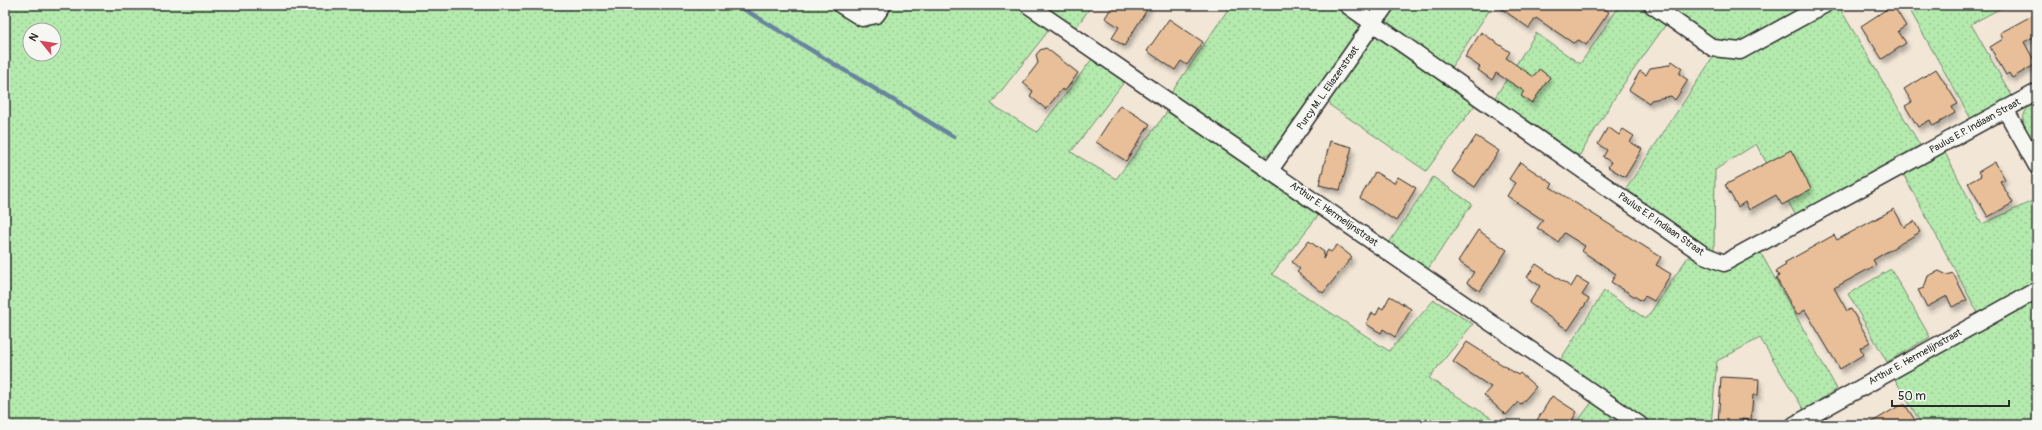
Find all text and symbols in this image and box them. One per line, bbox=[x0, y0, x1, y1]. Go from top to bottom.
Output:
north arrow bbox=[22, 22, 62, 62]
text: N bbox=[26, 30, 42, 44]
street label: Purcy M. L. Eliazerstraat bbox=[1294, 43, 1362, 132]
street label: Paulus E.P. Indiaan Straat bbox=[1927, 96, 2023, 156]
street label: Arthur E. Hermelijnstraat bbox=[1288, 179, 1381, 249]
street label: Paulus E.P. Indiaan Straat bbox=[1616, 190, 1707, 259]
street label: Arthur E. Hermelijnstraat bbox=[1866, 326, 1964, 388]
scale bar bbox=[1892, 382, 2009, 408]
text: 50 m bbox=[1898, 389, 1926, 404]

